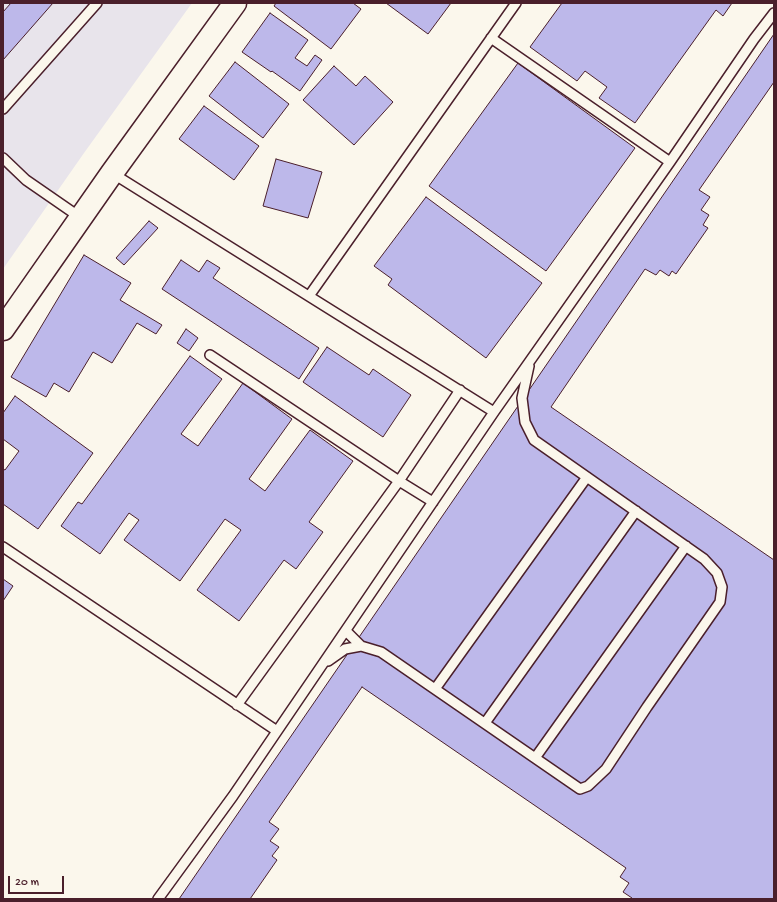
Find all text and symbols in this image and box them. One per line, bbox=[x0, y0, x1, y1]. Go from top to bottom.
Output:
scale bar bbox=[10, 868, 66, 894]
text: 20 m bbox=[15, 876, 39, 890]

